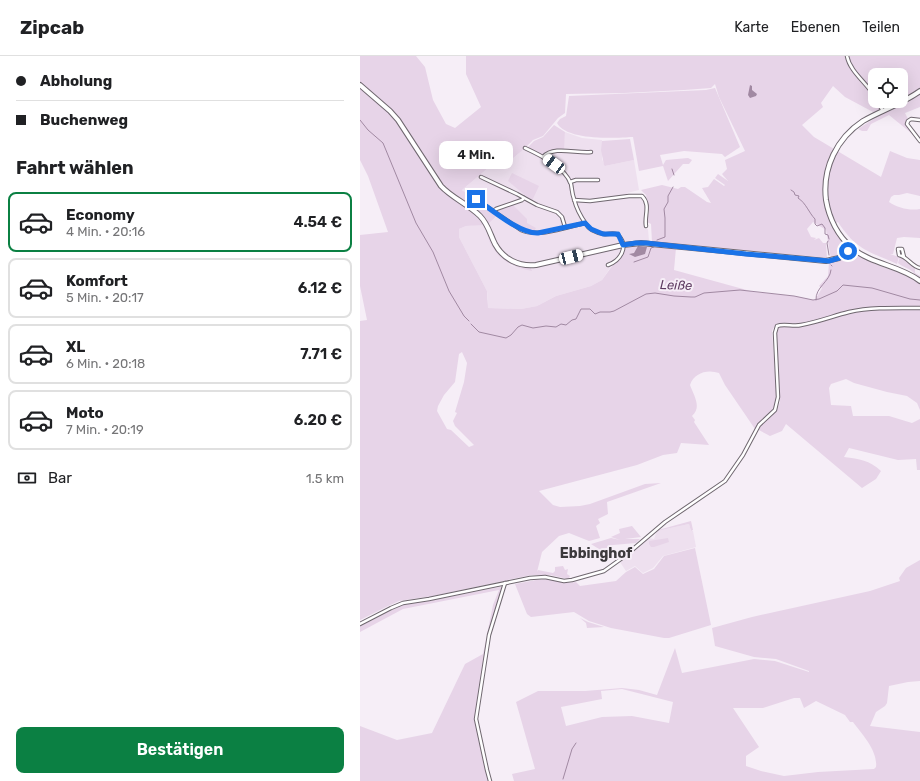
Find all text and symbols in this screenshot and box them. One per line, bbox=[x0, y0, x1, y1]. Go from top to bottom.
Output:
text: Zipcab bbox=[20, 16, 84, 39]
text: Karte bbox=[734, 19, 769, 36]
text: Ebenen bbox=[791, 19, 840, 36]
text: Teilen bbox=[862, 19, 900, 36]
map controls bbox=[868, 68, 908, 108]
button: locate bbox=[868, 68, 908, 108]
text: Abholung bbox=[40, 72, 112, 90]
text: Buchenweg bbox=[40, 111, 128, 129]
callout: 4 Min. bbox=[439, 141, 513, 169]
text: 4 Min. bbox=[457, 147, 495, 162]
car bbox=[541, 152, 567, 176]
text: Fahrt wählen bbox=[16, 157, 134, 179]
route end bbox=[467, 190, 485, 208]
icon: car bbox=[18, 204, 54, 240]
text: Economy bbox=[66, 206, 135, 224]
text: 4.54 € bbox=[294, 213, 342, 231]
text: 4 Min. · 20:16 bbox=[66, 224, 145, 239]
route start bbox=[839, 242, 857, 260]
car bbox=[558, 248, 584, 266]
icon: car bbox=[18, 270, 54, 306]
text: Komfort bbox=[66, 272, 128, 290]
water label: Leiße bbox=[660, 277, 692, 293]
text: 6.12 € bbox=[298, 279, 342, 297]
text: 5 Min. · 20:17 bbox=[66, 290, 144, 305]
icon: car bbox=[18, 336, 54, 372]
text: XL bbox=[66, 338, 85, 356]
text: 7.71 € bbox=[300, 345, 342, 363]
text: 6 Min. · 20:18 bbox=[66, 356, 145, 371]
icon: car bbox=[18, 402, 54, 438]
text: Moto bbox=[66, 404, 104, 422]
text: 6.20 € bbox=[294, 411, 342, 429]
text: 7 Min. · 20:19 bbox=[66, 422, 144, 437]
icon: cash bbox=[16, 467, 38, 489]
text: Bar bbox=[48, 469, 72, 487]
text: 1.5 km bbox=[306, 471, 344, 486]
district label: Ebbinghof bbox=[560, 545, 633, 562]
button: Bestätigen bbox=[16, 727, 344, 773]

